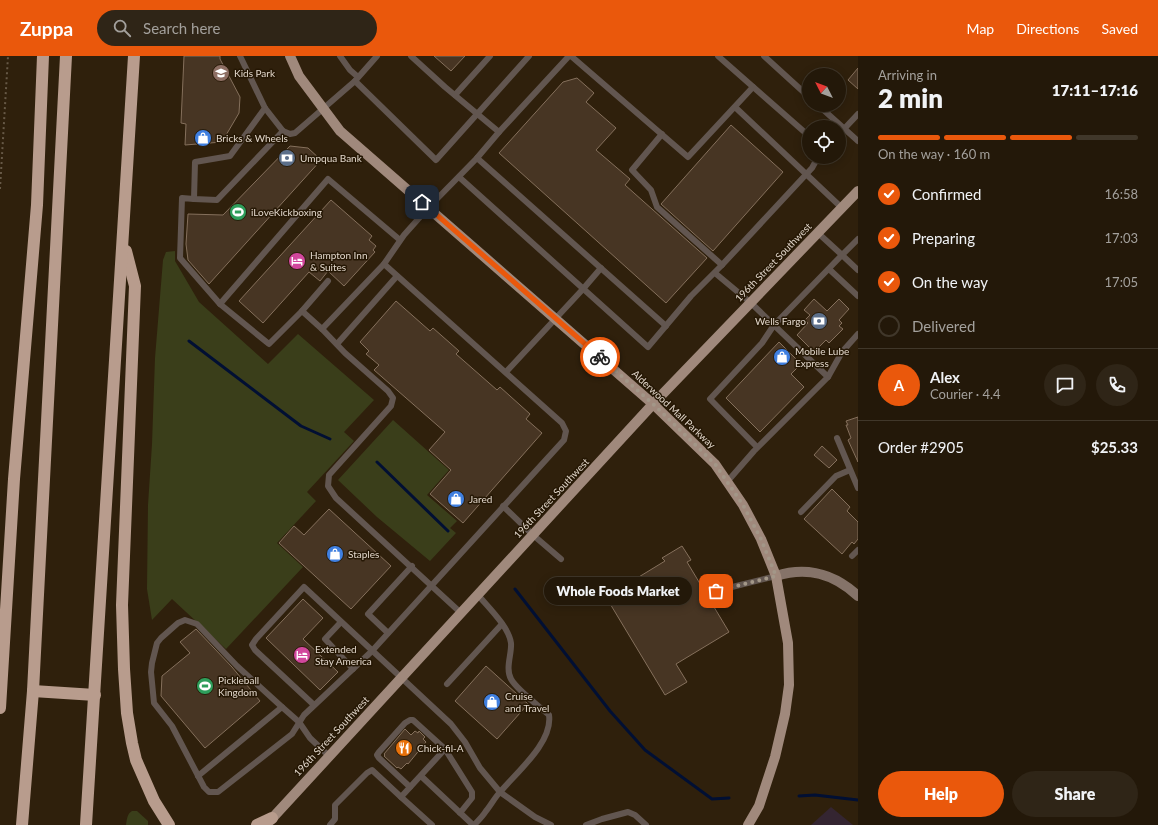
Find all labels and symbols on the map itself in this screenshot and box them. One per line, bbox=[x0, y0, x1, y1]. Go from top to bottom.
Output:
school or university icon: Kids Park bbox=[211, 63, 231, 83]
place label: Kids Park bbox=[234, 67, 276, 79]
north arrow bbox=[802, 68, 846, 112]
shop icon: Bricks & Wheels bbox=[193, 128, 213, 148]
place label: Bricks & Wheels bbox=[216, 132, 288, 144]
bank icon: Umpqua Bank bbox=[277, 148, 297, 168]
place label: Umpqua Bank bbox=[300, 152, 363, 164]
pin bbox=[405, 185, 439, 219]
sports icon: iLoveKickboxing bbox=[228, 202, 248, 222]
place label: iLoveKickboxing bbox=[251, 206, 322, 218]
street label: 196th Street Southwest bbox=[732, 220, 814, 304]
place label: Hampton Inn & Suites bbox=[310, 249, 367, 273]
hotel icon: Hampton Inn & Suites bbox=[287, 251, 307, 271]
bank icon: Wells Fargo bbox=[809, 311, 829, 331]
place label: Wells Fargo bbox=[755, 315, 806, 327]
courier bbox=[580, 337, 620, 377]
place label: Mobile Lube Express bbox=[795, 345, 849, 369]
shop icon: Mobile Lube Express bbox=[772, 347, 792, 367]
street label: Alderwood Mall Parkway bbox=[630, 367, 719, 451]
street label: 196th Street Southwest bbox=[511, 455, 591, 540]
shop icon: Jared bbox=[446, 489, 466, 509]
place label: Jared bbox=[469, 493, 492, 505]
shop icon: Staples bbox=[325, 544, 345, 564]
place label: Staples bbox=[348, 548, 379, 560]
pin bbox=[699, 574, 733, 608]
callout: Whole Foods Market bbox=[544, 577, 692, 605]
place label: Extended Stay America bbox=[315, 643, 372, 667]
hotel icon: Extended Stay America bbox=[292, 645, 312, 665]
place label: Pickleball Kingdom bbox=[218, 674, 259, 698]
sports icon: Pickleball Kingdom bbox=[195, 676, 215, 696]
place label: Cruise and Travel bbox=[505, 690, 549, 714]
shop icon: Cruise and Travel bbox=[482, 692, 502, 712]
street label: 196th Street Southwest bbox=[291, 693, 371, 778]
restaurant icon: Chick-fil-A bbox=[394, 738, 414, 758]
place label: Chick-fil-A bbox=[417, 742, 464, 754]

